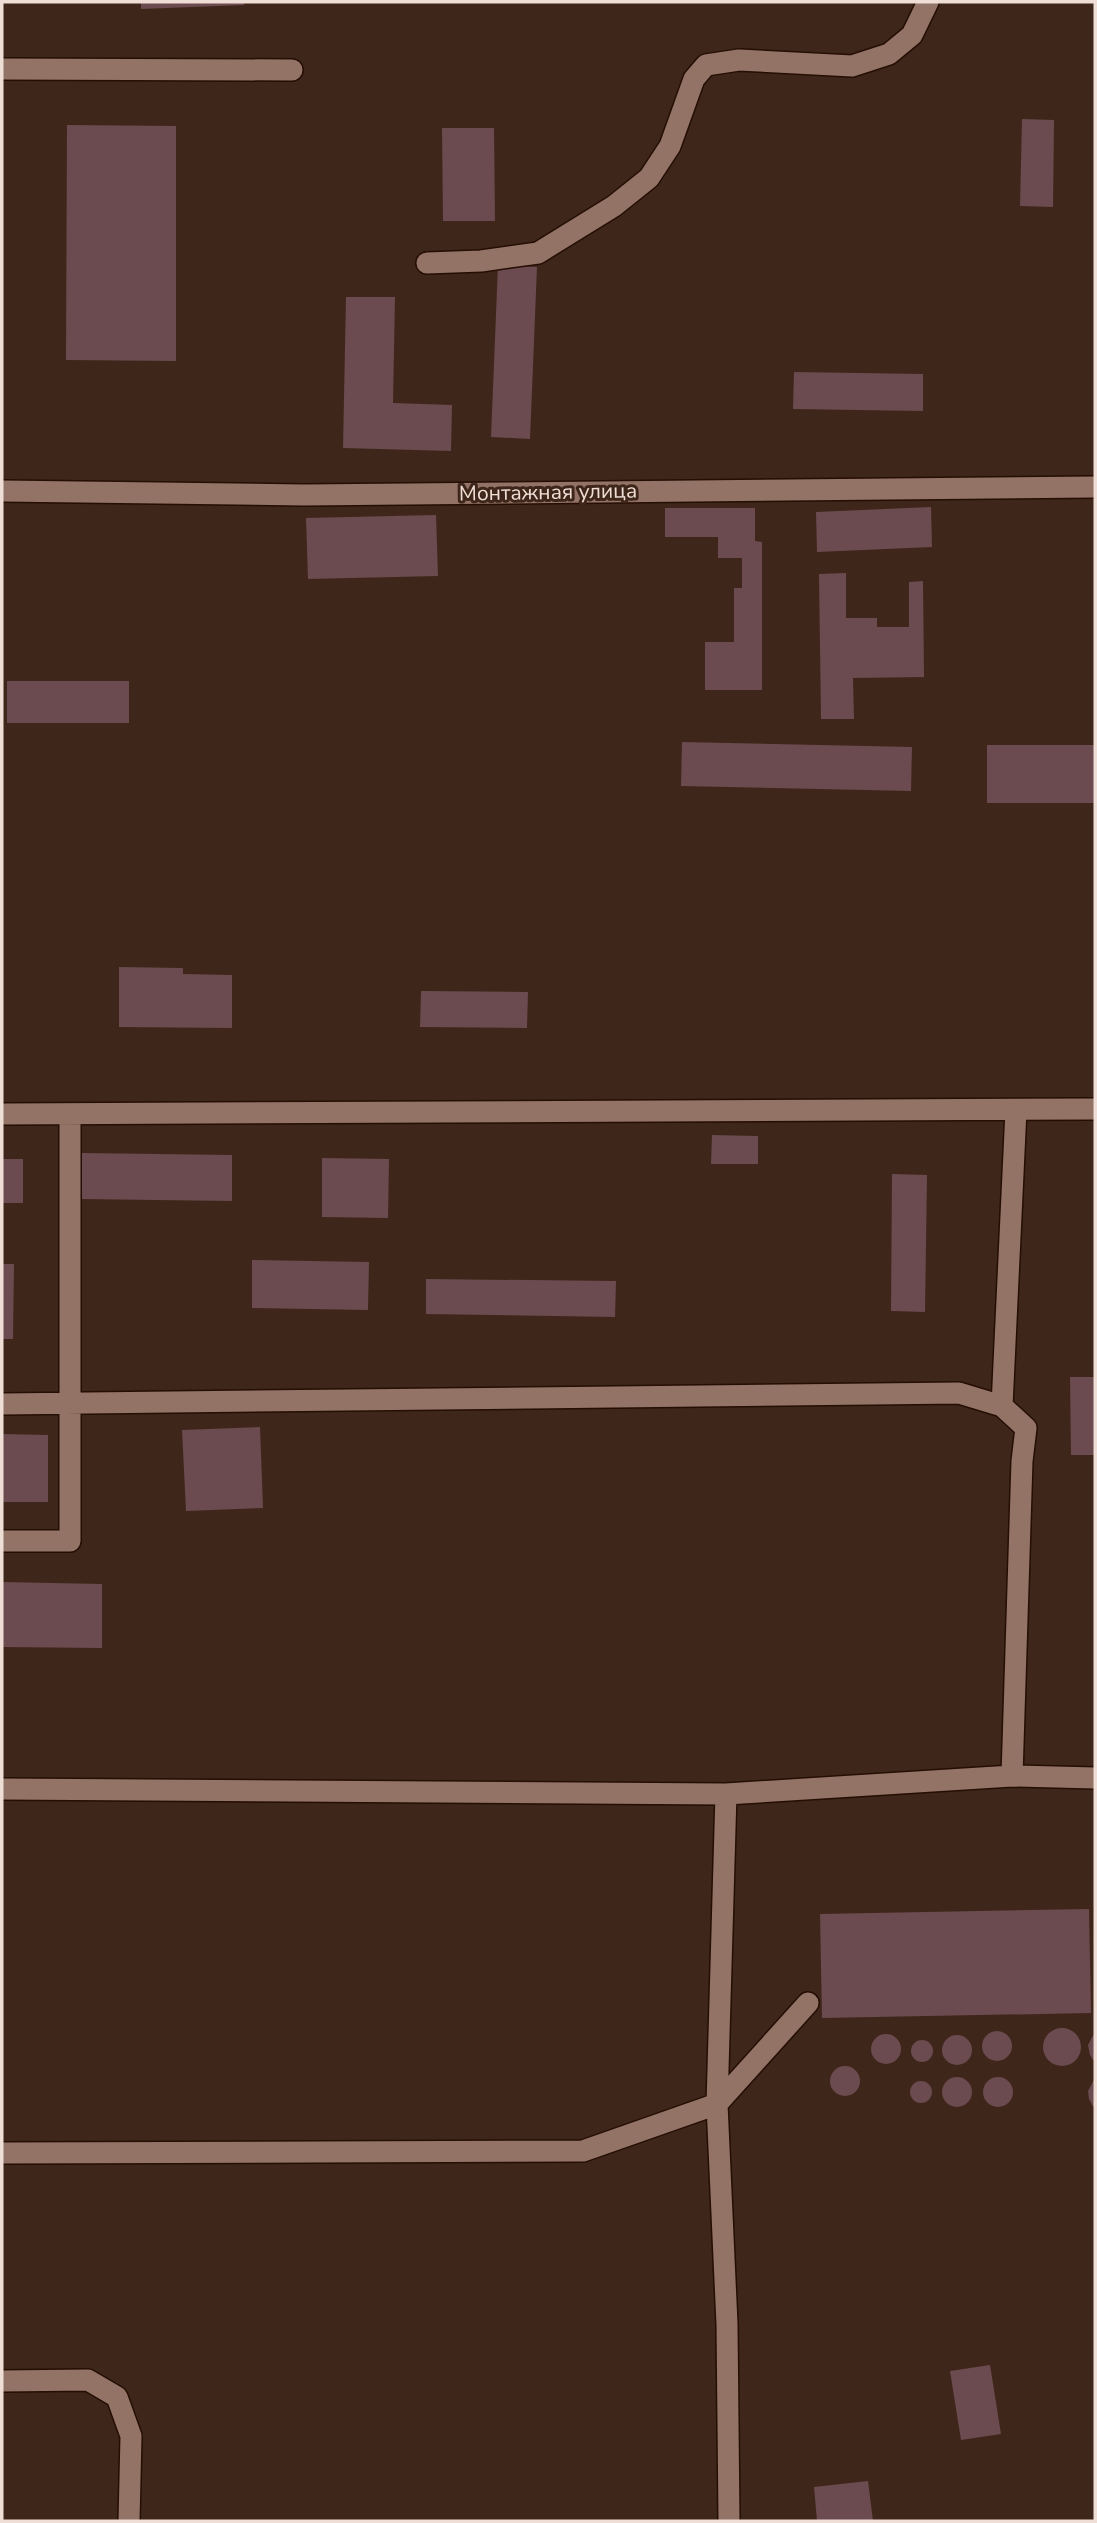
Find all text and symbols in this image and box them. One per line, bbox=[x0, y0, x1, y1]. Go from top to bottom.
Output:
street label: Монтажная улица bbox=[459, 476, 637, 508]

